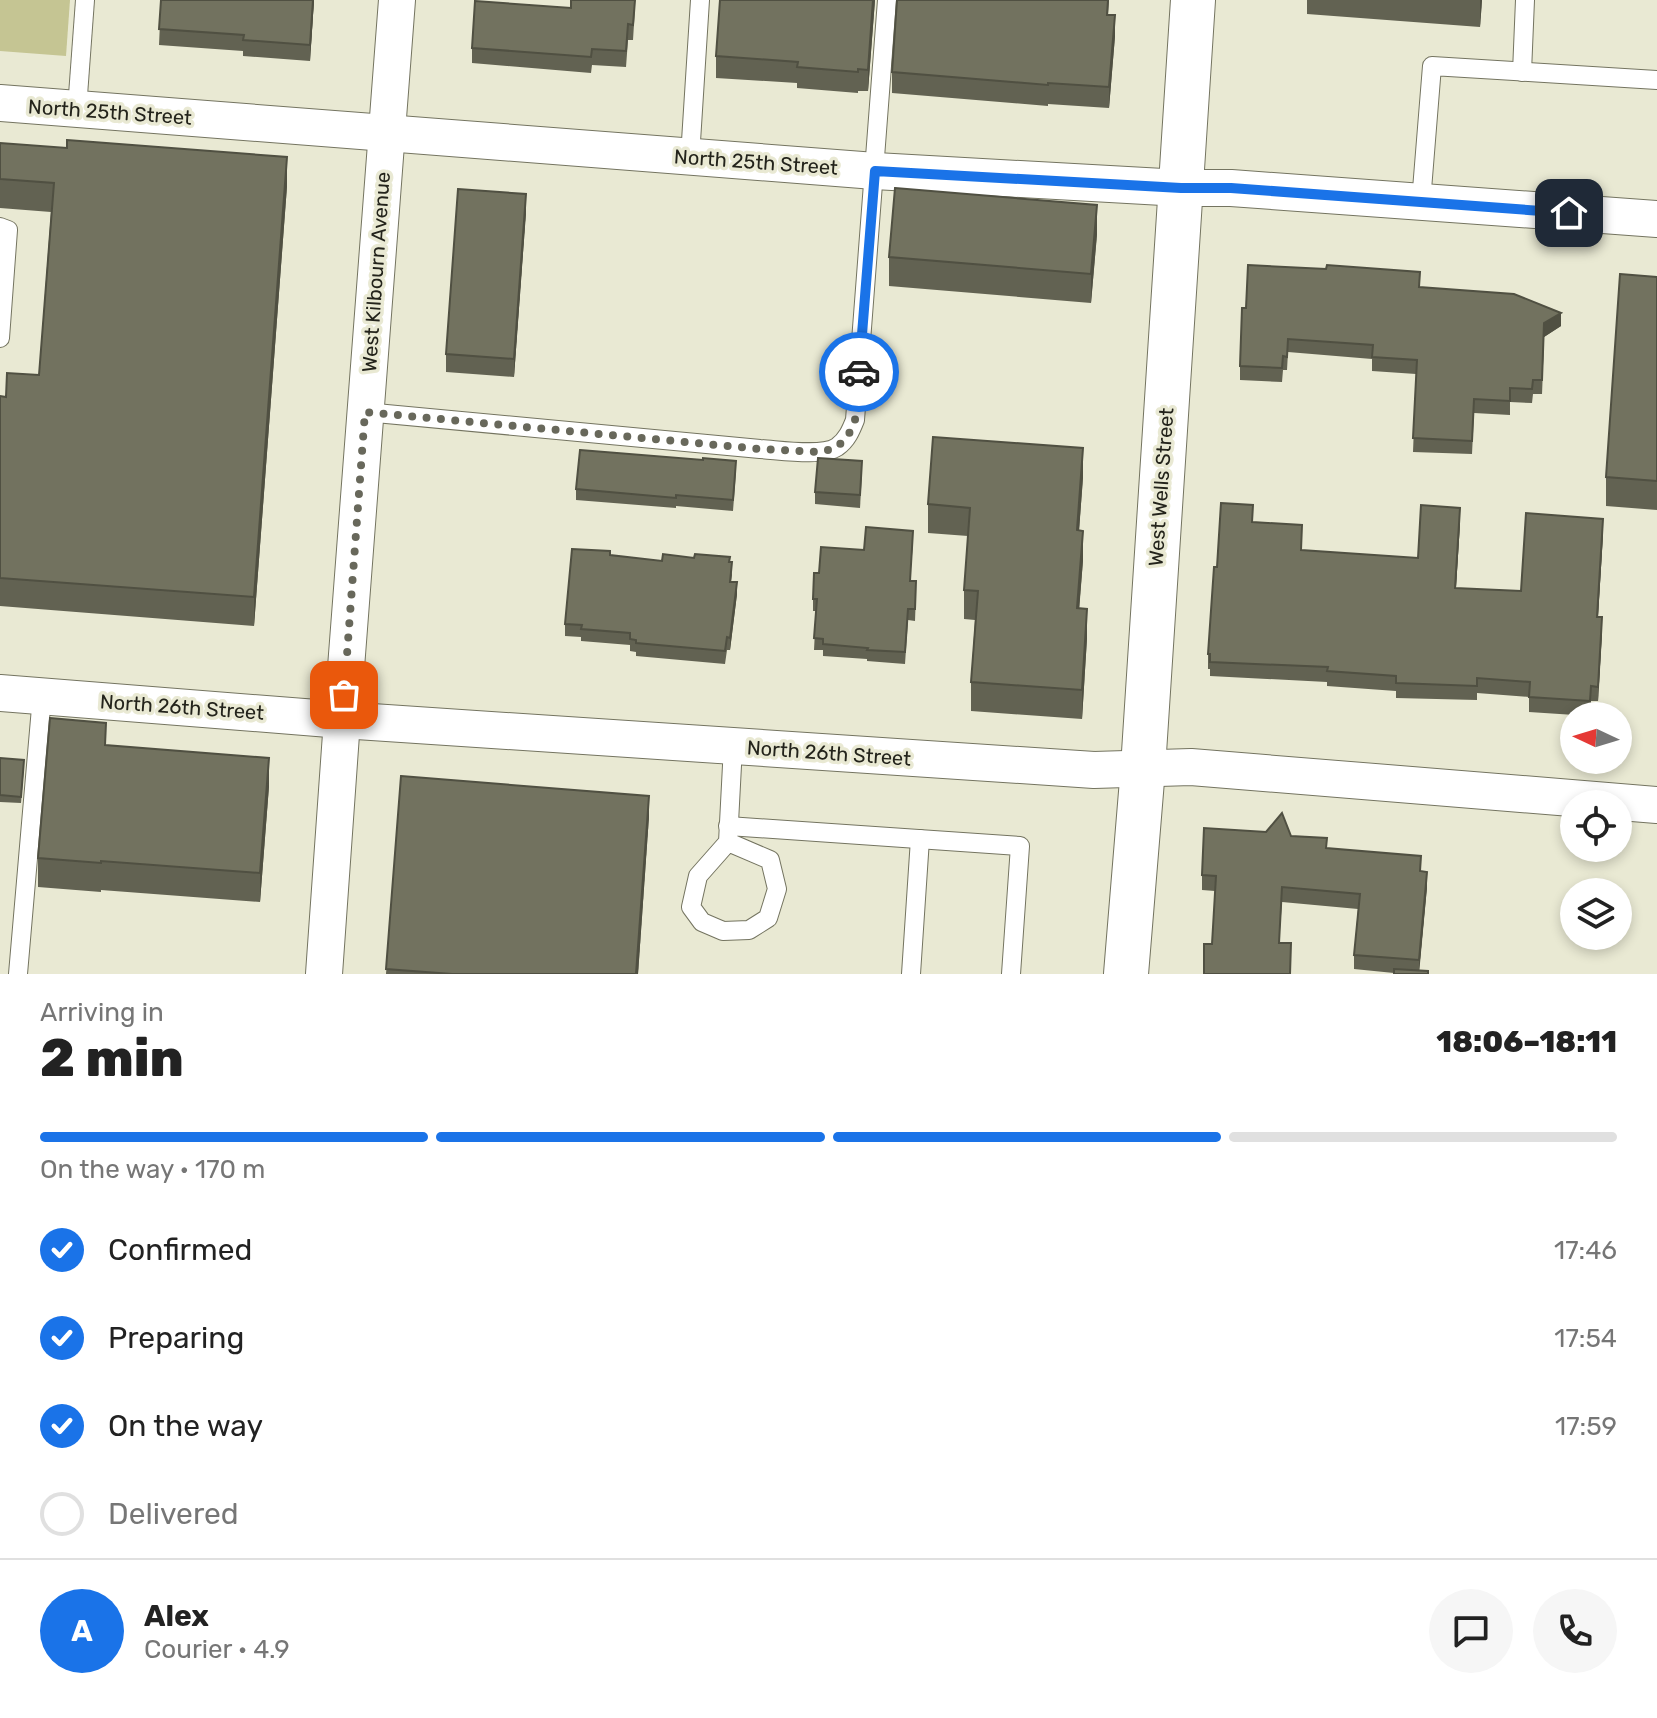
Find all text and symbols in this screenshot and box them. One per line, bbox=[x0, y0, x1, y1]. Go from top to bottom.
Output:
street label: North 25th Street bbox=[27, 94, 193, 130]
street label: North 25th Street bbox=[673, 144, 839, 180]
street label: West Kilbourn Avenue bbox=[357, 171, 395, 373]
pin bbox=[1535, 179, 1603, 247]
icon: home bbox=[1547, 191, 1591, 235]
courier bbox=[819, 332, 899, 412]
icon: car bbox=[837, 350, 881, 394]
street label: West Wells Street bbox=[1143, 407, 1179, 567]
pin bbox=[310, 661, 378, 729]
icon: bag bbox=[322, 673, 366, 717]
street label: North 26th Street bbox=[99, 689, 265, 725]
north arrow bbox=[1560, 702, 1632, 774]
map controls bbox=[1560, 702, 1632, 950]
street label: North 26th Street bbox=[746, 735, 912, 771]
button: locate bbox=[1560, 790, 1632, 862]
button: layers bbox=[1560, 878, 1632, 950]
text: Arriving in bbox=[40, 997, 164, 1028]
text: 18:06–18:11 bbox=[1436, 1024, 1617, 1060]
text: 2 min bbox=[40, 1027, 184, 1089]
text: On the way · 170 m bbox=[40, 1154, 265, 1185]
icon: check bbox=[40, 1228, 84, 1272]
text: Confirmed bbox=[108, 1232, 252, 1268]
text: 17:46 bbox=[1554, 1235, 1617, 1266]
icon: check bbox=[40, 1316, 84, 1360]
text: Preparing bbox=[108, 1320, 244, 1356]
text: 17:54 bbox=[1554, 1323, 1617, 1354]
icon: check bbox=[40, 1404, 84, 1448]
text: On the way bbox=[108, 1408, 263, 1444]
text: 17:59 bbox=[1555, 1411, 1617, 1442]
text: Delivered bbox=[108, 1496, 239, 1532]
button: chat bbox=[1429, 1589, 1513, 1673]
button: phone bbox=[1533, 1589, 1617, 1673]
text: Alex bbox=[144, 1598, 209, 1634]
text: A bbox=[71, 1613, 93, 1649]
text: Courier · 4.9 bbox=[144, 1634, 290, 1665]

